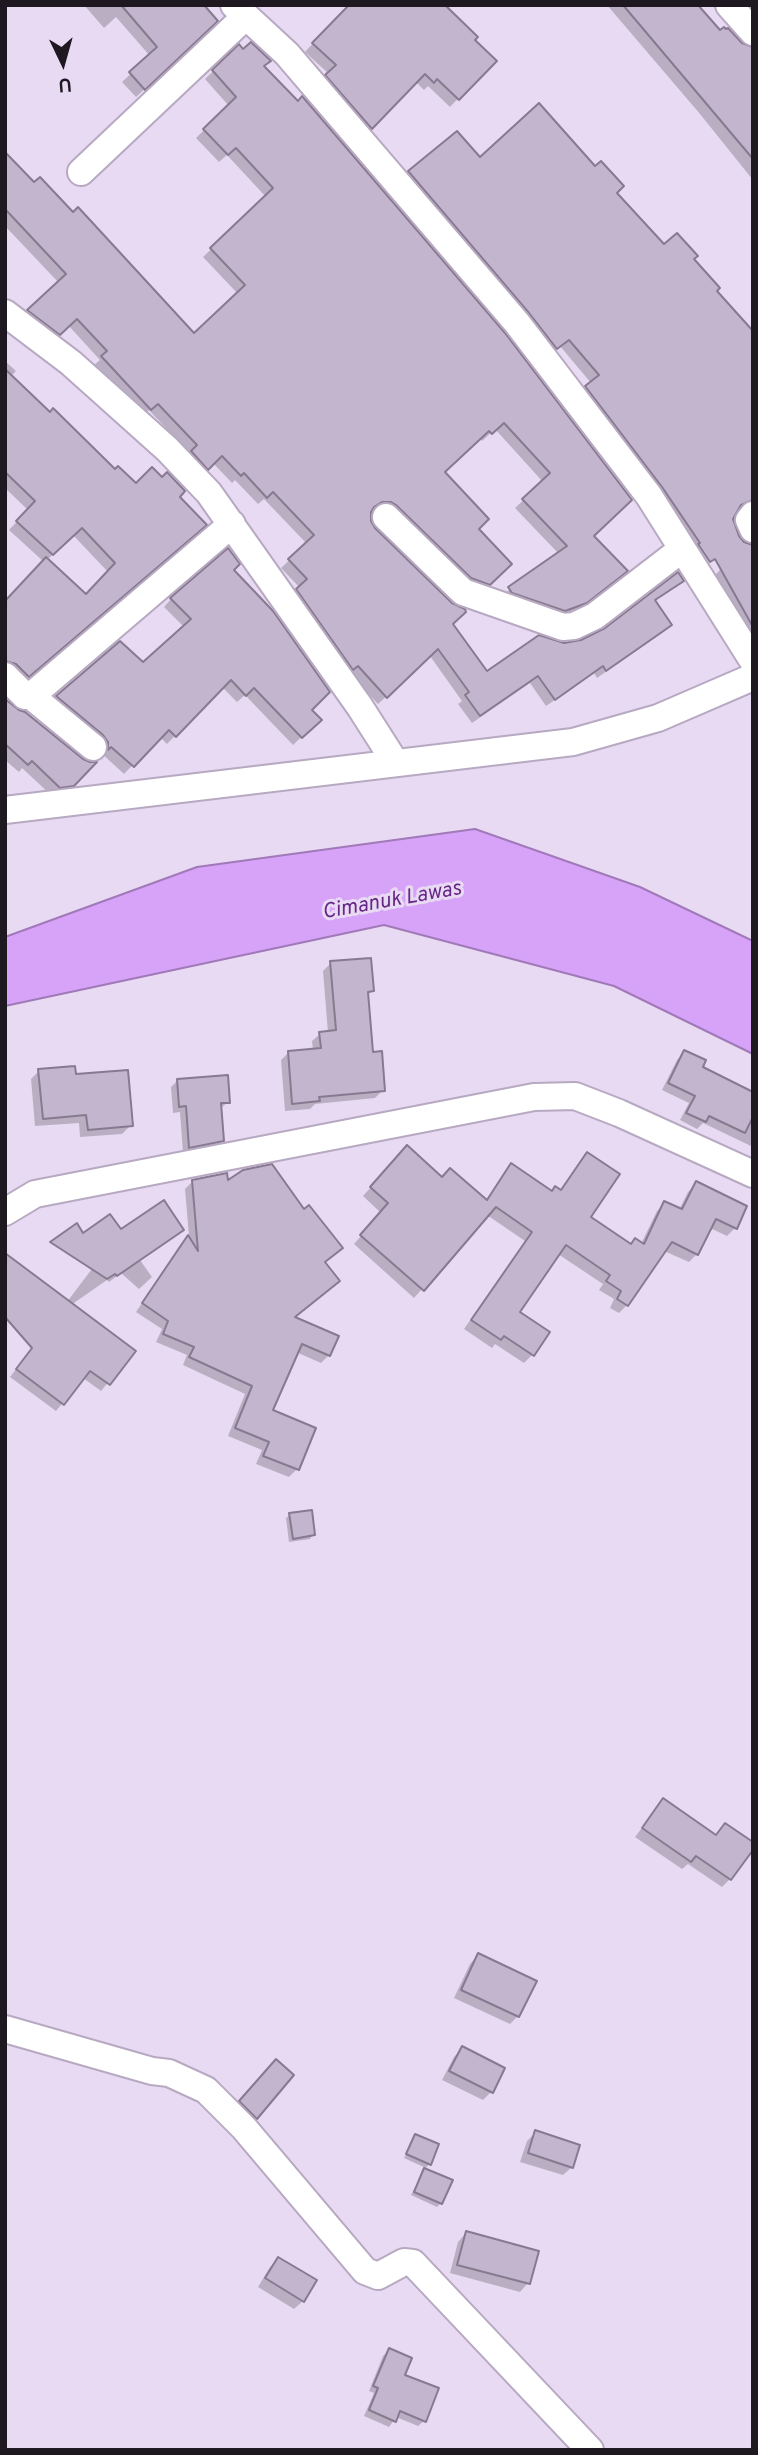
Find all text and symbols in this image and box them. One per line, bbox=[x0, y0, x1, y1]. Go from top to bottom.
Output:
north arrow bbox=[28, 28, 98, 98]
text: U bbox=[57, 71, 73, 96]
water label: Cimanuk Lawas bbox=[320, 877, 464, 927]

